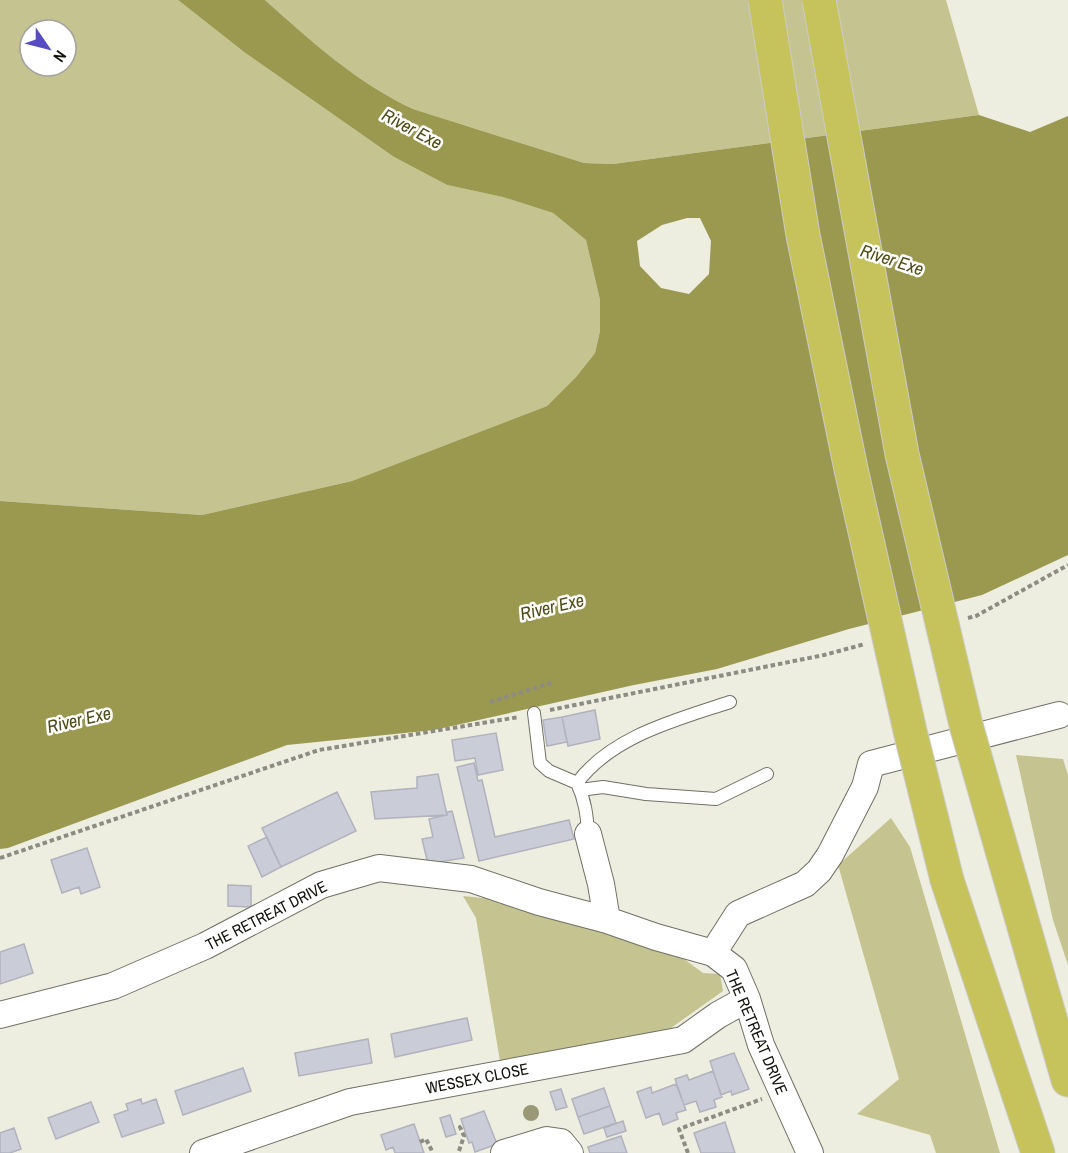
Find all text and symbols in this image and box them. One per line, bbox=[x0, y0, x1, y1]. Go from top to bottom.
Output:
north arrow bbox=[18, 18, 78, 78]
text: N bbox=[49, 46, 72, 67]
water label: River Exe bbox=[378, 102, 447, 155]
water label: River Exe bbox=[857, 238, 927, 281]
water label: River Exe bbox=[517, 587, 586, 626]
water label: River Exe bbox=[44, 700, 113, 739]
street label: THE RETREAT DRIVE bbox=[201, 875, 331, 955]
street label: THE RETREAT DRIVE bbox=[721, 966, 793, 1098]
street label: WESSEX CLOSE bbox=[424, 1057, 530, 1099]

